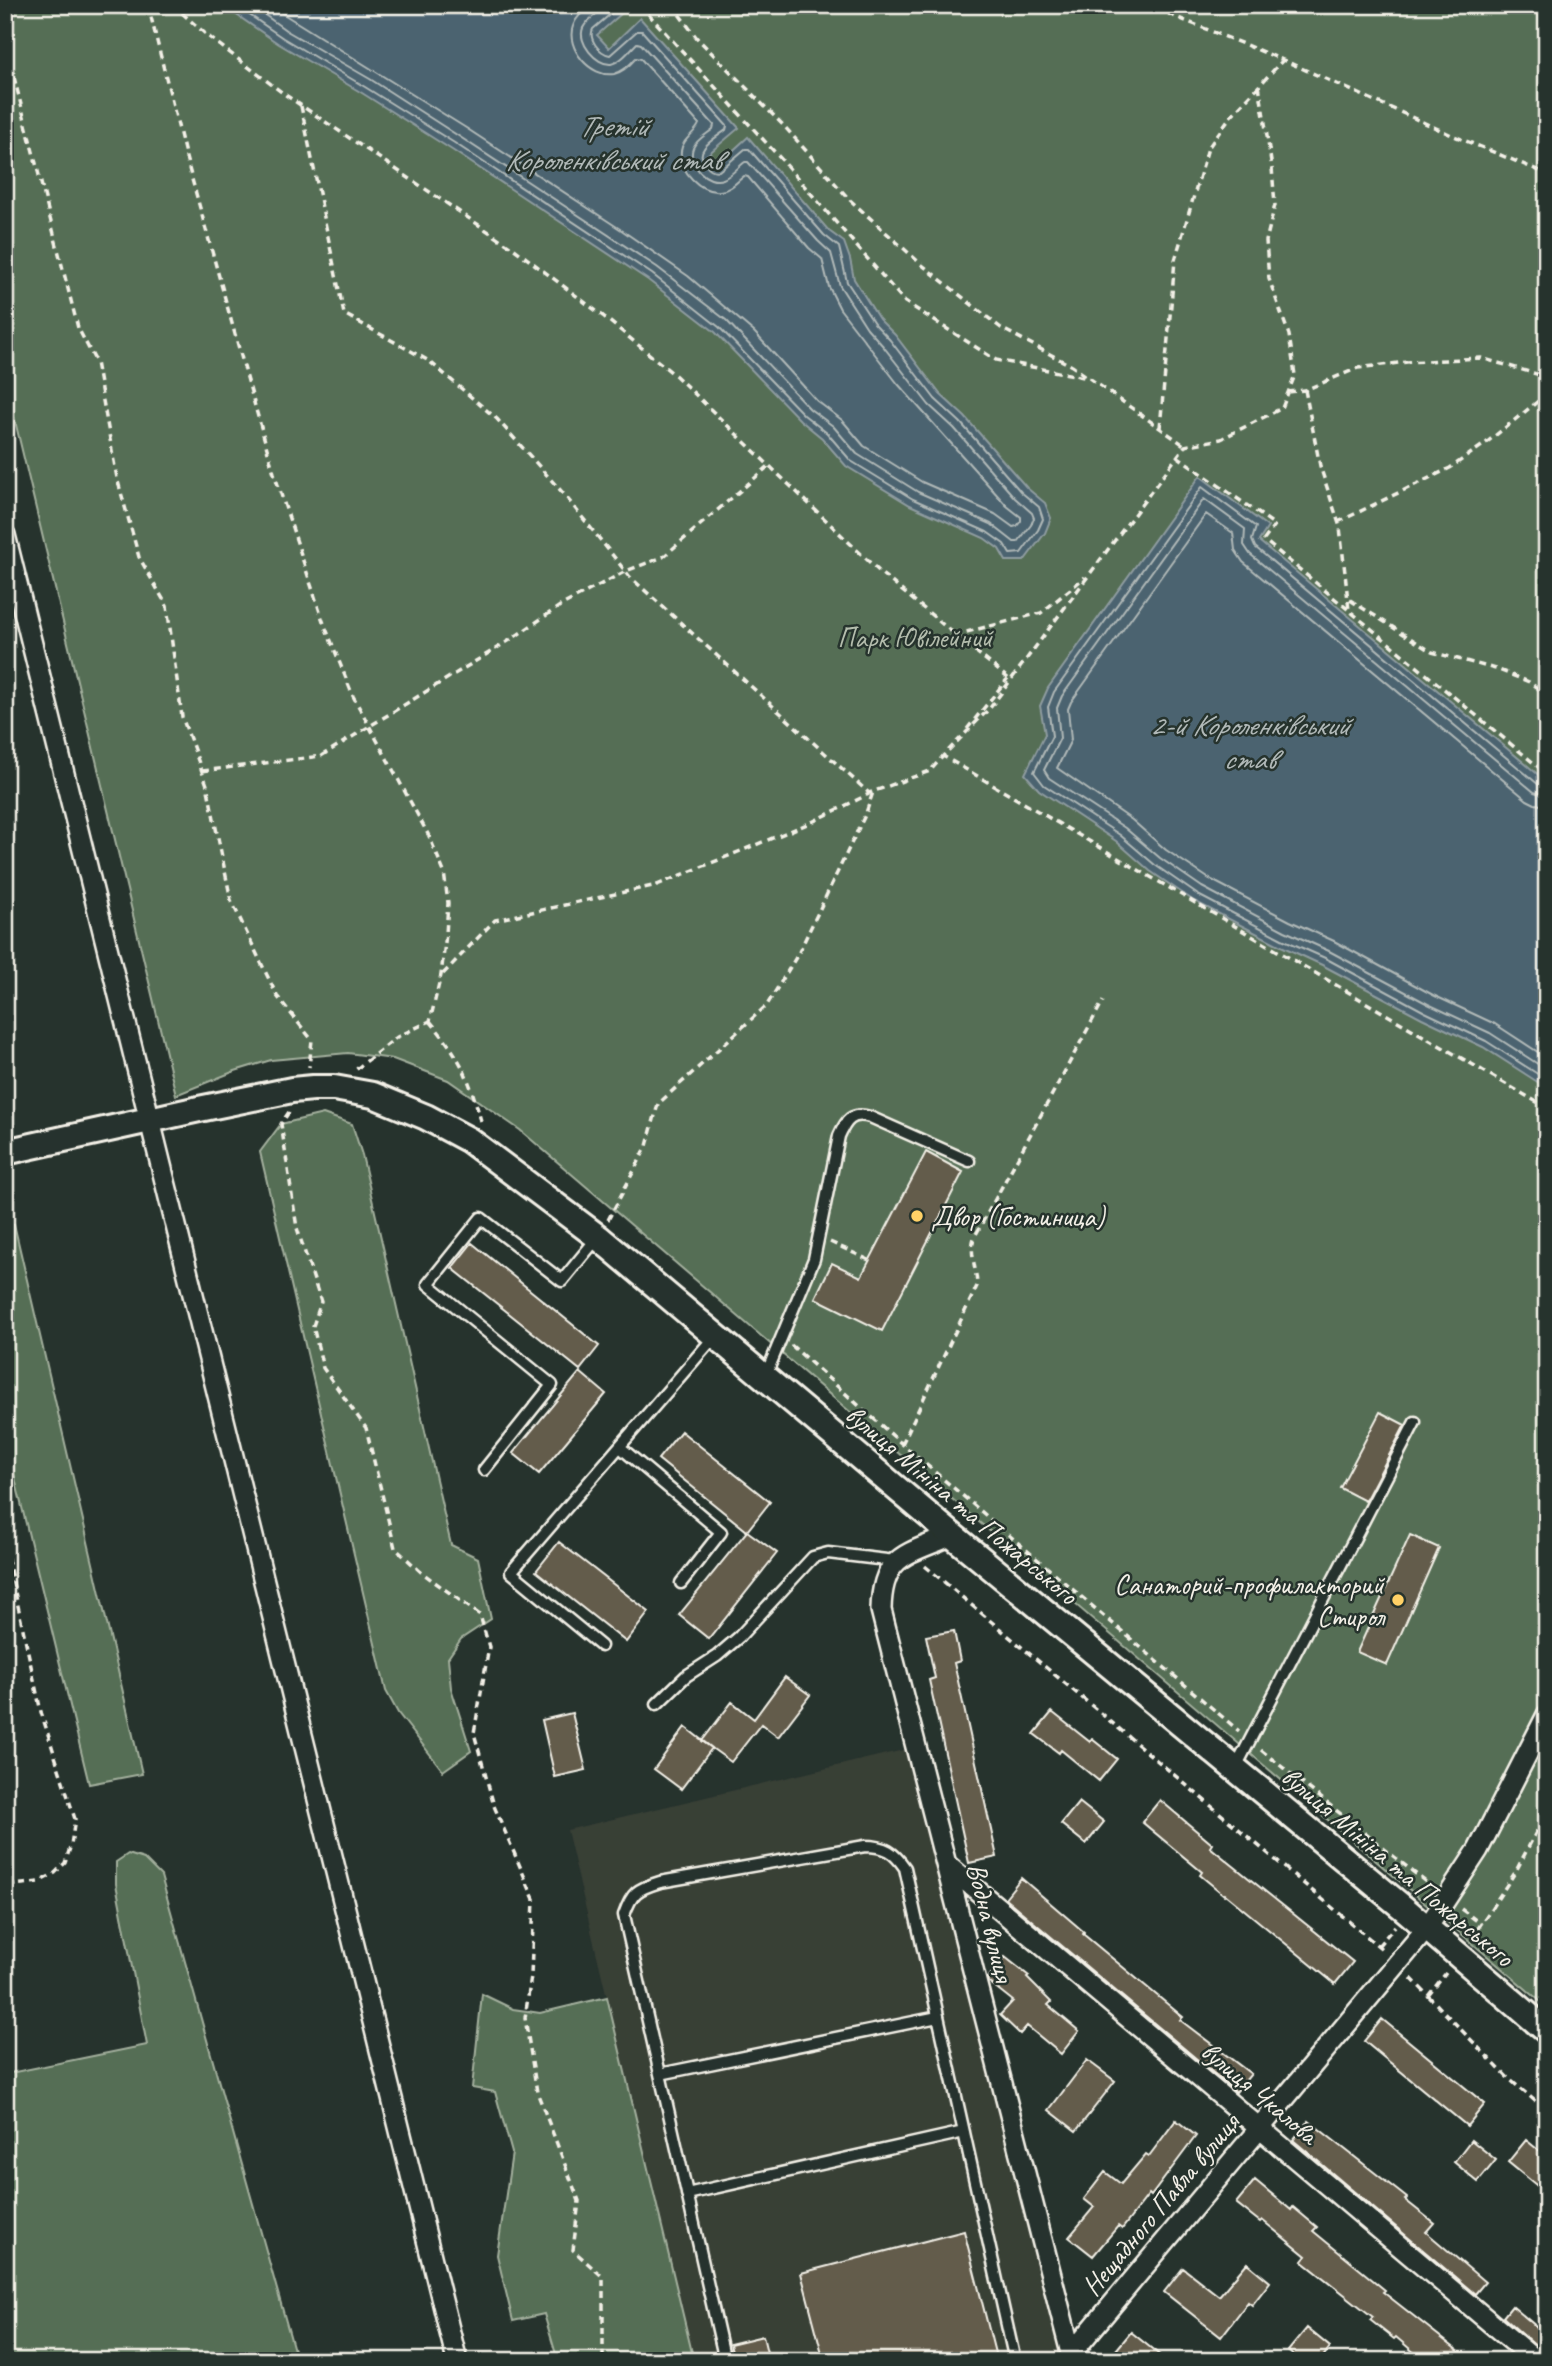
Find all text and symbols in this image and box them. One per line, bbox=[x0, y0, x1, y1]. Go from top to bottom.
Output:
water label: Третій Короленківський став bbox=[505, 107, 730, 179]
park label: Парк Ювілейний bbox=[838, 620, 994, 655]
water label: 2-й Короленківський став bbox=[1149, 706, 1354, 778]
place label: Двор (Гостиница) bbox=[931, 1199, 1106, 1234]
marker: Двор (Гостиница) bbox=[909, 1208, 925, 1224]
street label: вулиця Мініна та Пожарського bbox=[838, 1397, 1087, 1613]
place label: Санаторий-профилакторий Стирол bbox=[1114, 1567, 1386, 1634]
marker: Санаторий-профилакторий Стирол bbox=[1390, 1592, 1406, 1608]
street label: вулиця Мініна та Пожарського bbox=[1274, 1759, 1523, 1975]
street label: Водна вулиця bbox=[959, 1859, 1023, 1987]
street label: вулиця Чкалова bbox=[1194, 2033, 1327, 2153]
street label: Нещадного Павла вулиця bbox=[1074, 2104, 1248, 2303]

